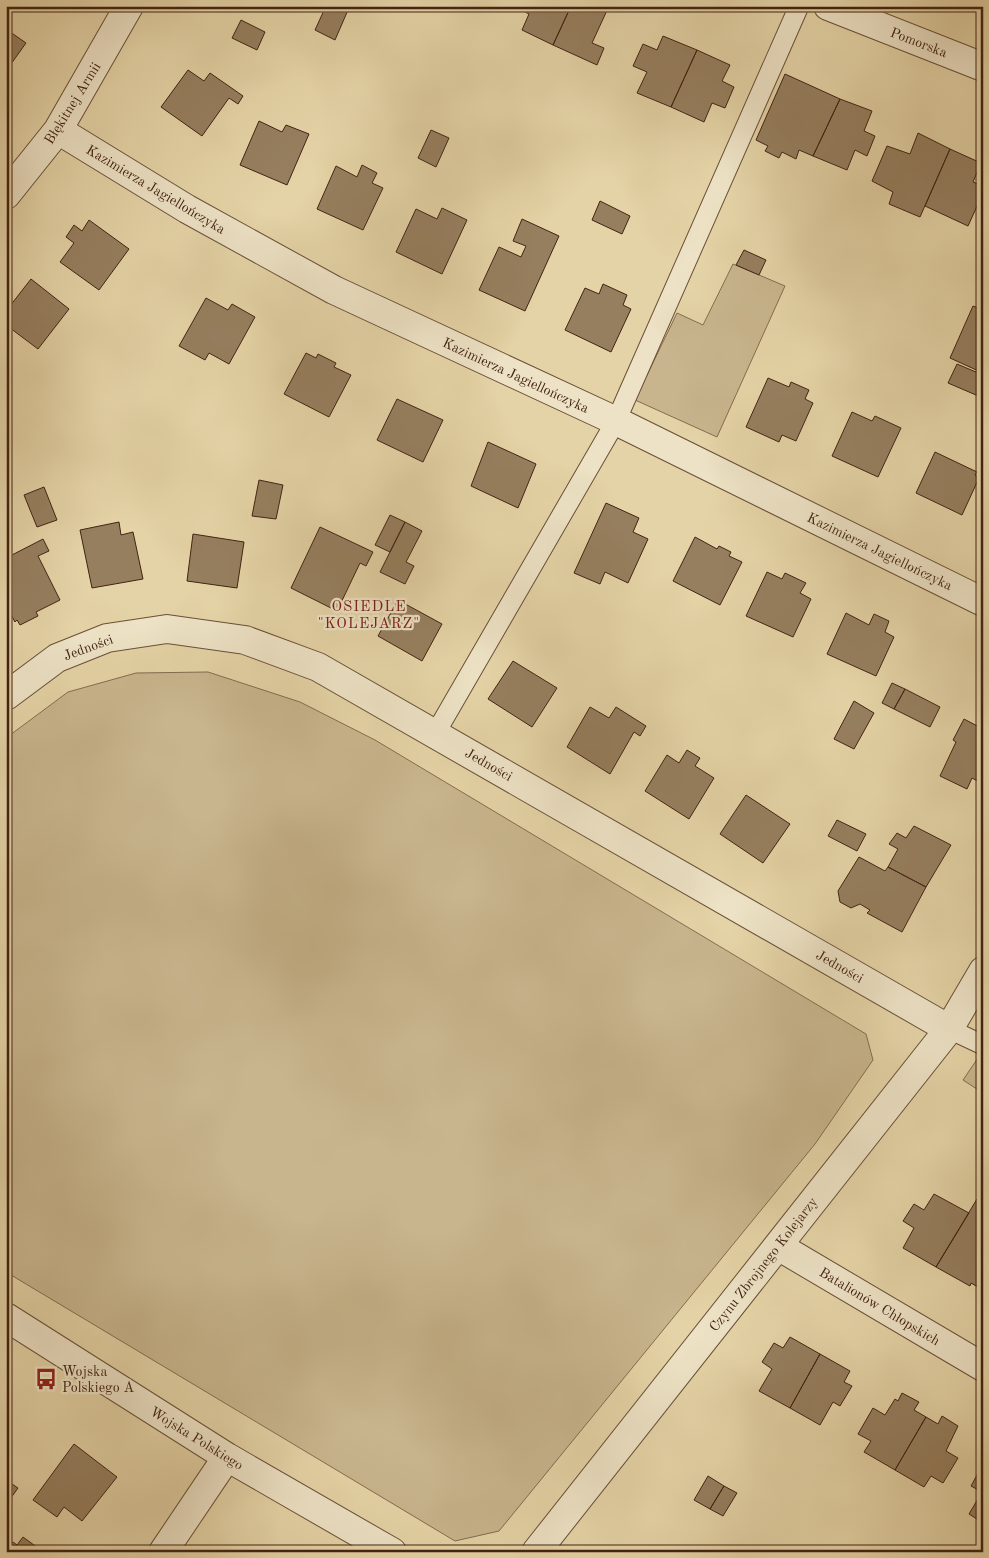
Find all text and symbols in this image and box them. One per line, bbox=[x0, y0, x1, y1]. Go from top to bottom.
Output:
street label: Pomorska bbox=[888, 26, 949, 60]
street label: Błękitnej Armii bbox=[42, 60, 104, 147]
street label: Kazimierza Jagiellończyka bbox=[83, 143, 228, 237]
street label: Kazimierza Jagiellończyka bbox=[440, 336, 591, 416]
street label: Kazimierza Jagiellończyka bbox=[805, 511, 954, 593]
district label: OSIEDLE "KOLEJARZ" bbox=[318, 600, 420, 632]
street label: Jedności bbox=[62, 632, 115, 663]
street label: Jedności bbox=[463, 746, 515, 784]
street label: Jedności bbox=[814, 948, 866, 986]
street label: Czynu Zbrojnego Kolejarzy bbox=[707, 1194, 821, 1334]
street label: Batalionów Chłopskich bbox=[817, 1265, 943, 1349]
place label: Wojska Polskiego A bbox=[62, 1365, 135, 1395]
bus stop icon: Wojska Polskiego A bbox=[33, 1366, 59, 1392]
street label: Wojska Polskiego bbox=[147, 1405, 246, 1473]

